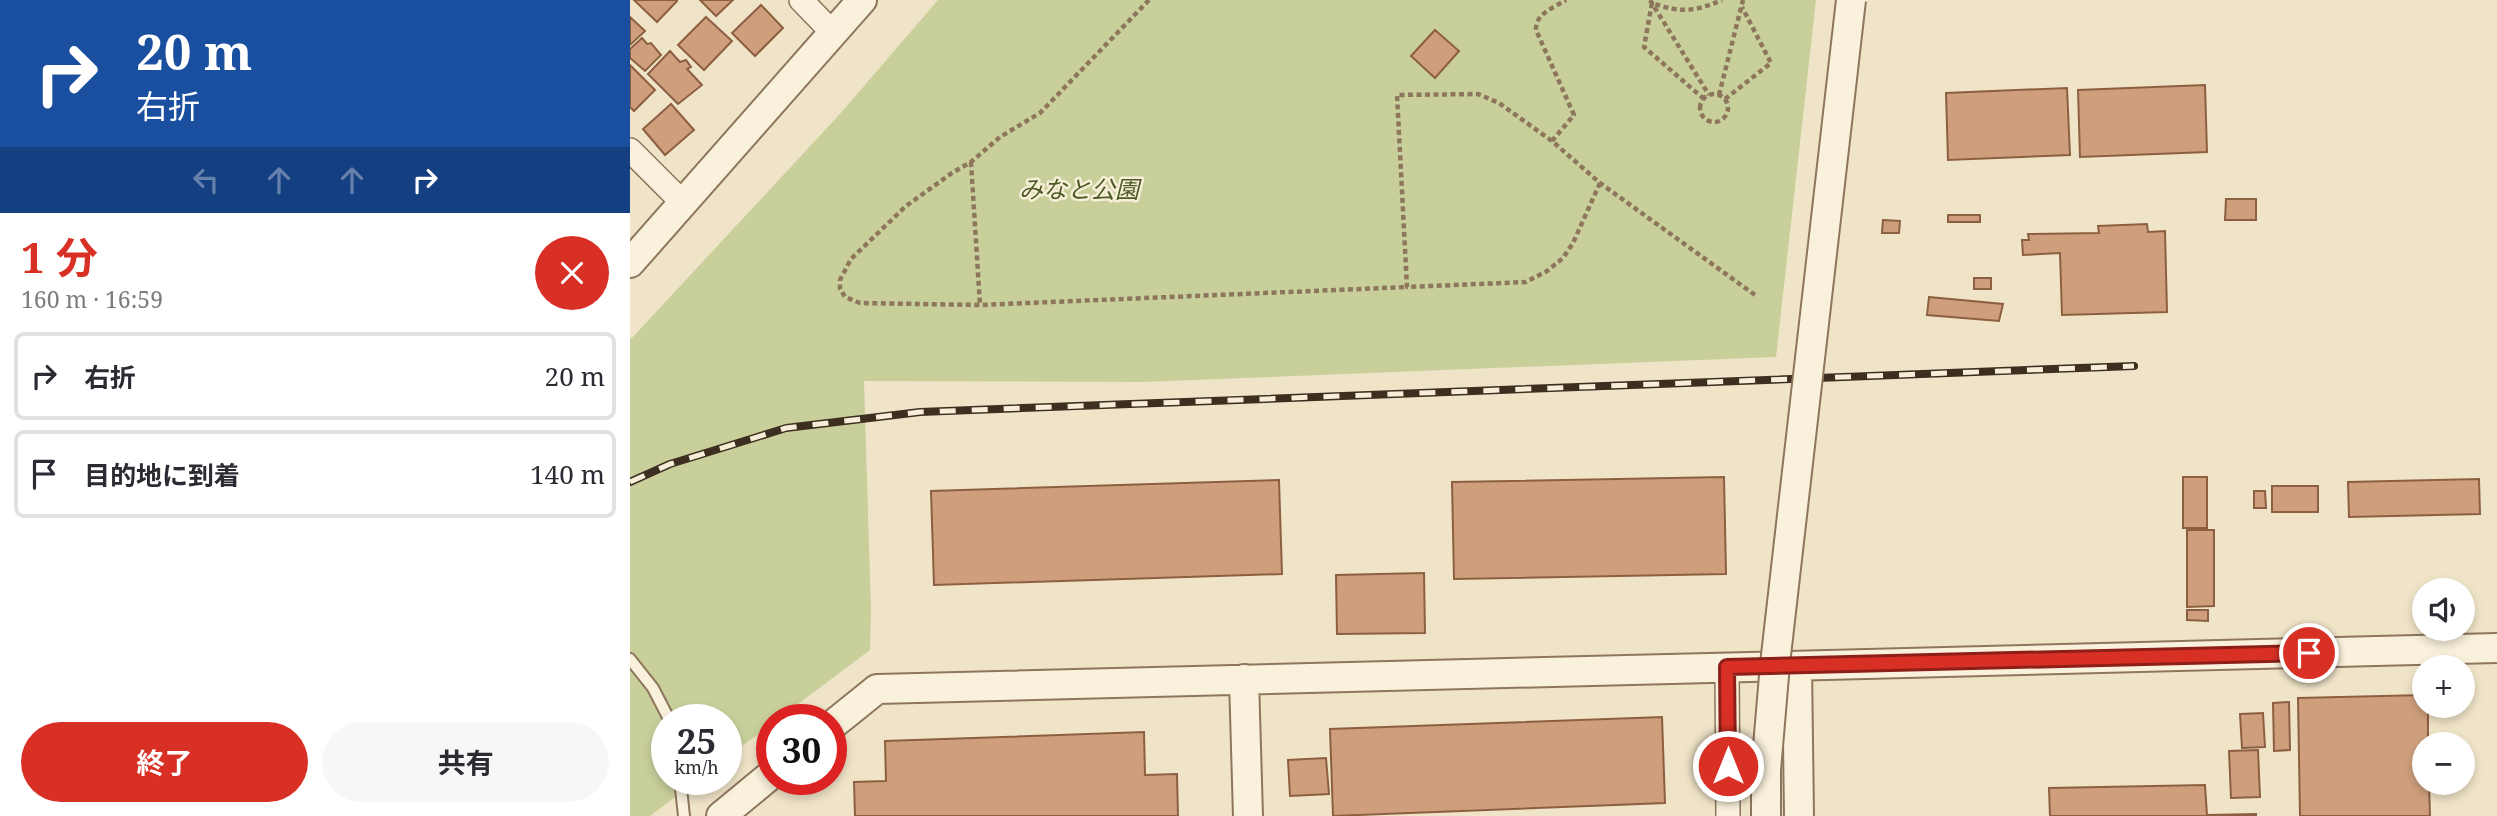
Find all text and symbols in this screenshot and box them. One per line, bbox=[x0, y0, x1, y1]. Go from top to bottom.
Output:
text: 20 m bbox=[136, 18, 252, 84]
icon: right bbox=[21, 28, 112, 119]
text: 右折 bbox=[136, 84, 200, 127]
icon: left bbox=[187, 161, 225, 199]
icon: ahead bbox=[260, 161, 298, 199]
icon: ahead bbox=[333, 161, 371, 199]
icon: right bbox=[406, 161, 444, 199]
park label: みなと公園 bbox=[1019, 172, 1142, 205]
text: 1 分 bbox=[21, 228, 98, 285]
button: close bbox=[535, 236, 609, 310]
text: 160 m · 16:59 bbox=[21, 283, 163, 315]
icon: right bbox=[25, 357, 63, 395]
text: 20 m bbox=[545, 358, 605, 394]
text: 右折 bbox=[84, 359, 136, 395]
icon: arrive bbox=[25, 455, 63, 493]
text: 140 m bbox=[530, 456, 605, 492]
text: 目的地に到着 bbox=[84, 457, 240, 493]
map controls bbox=[2412, 578, 2475, 795]
button: sound bbox=[2412, 578, 2475, 641]
pin bbox=[2279, 623, 2339, 683]
icon: arrive bbox=[2290, 634, 2328, 672]
button: + bbox=[2412, 655, 2475, 718]
speed limit sign: 30 bbox=[756, 704, 847, 795]
text: 25 bbox=[677, 717, 716, 764]
button: 終了 bbox=[21, 722, 308, 802]
button: 共有 bbox=[322, 722, 609, 802]
position arrow bbox=[1691, 729, 1765, 803]
button: − bbox=[2412, 732, 2475, 795]
text: km/h bbox=[674, 755, 719, 779]

